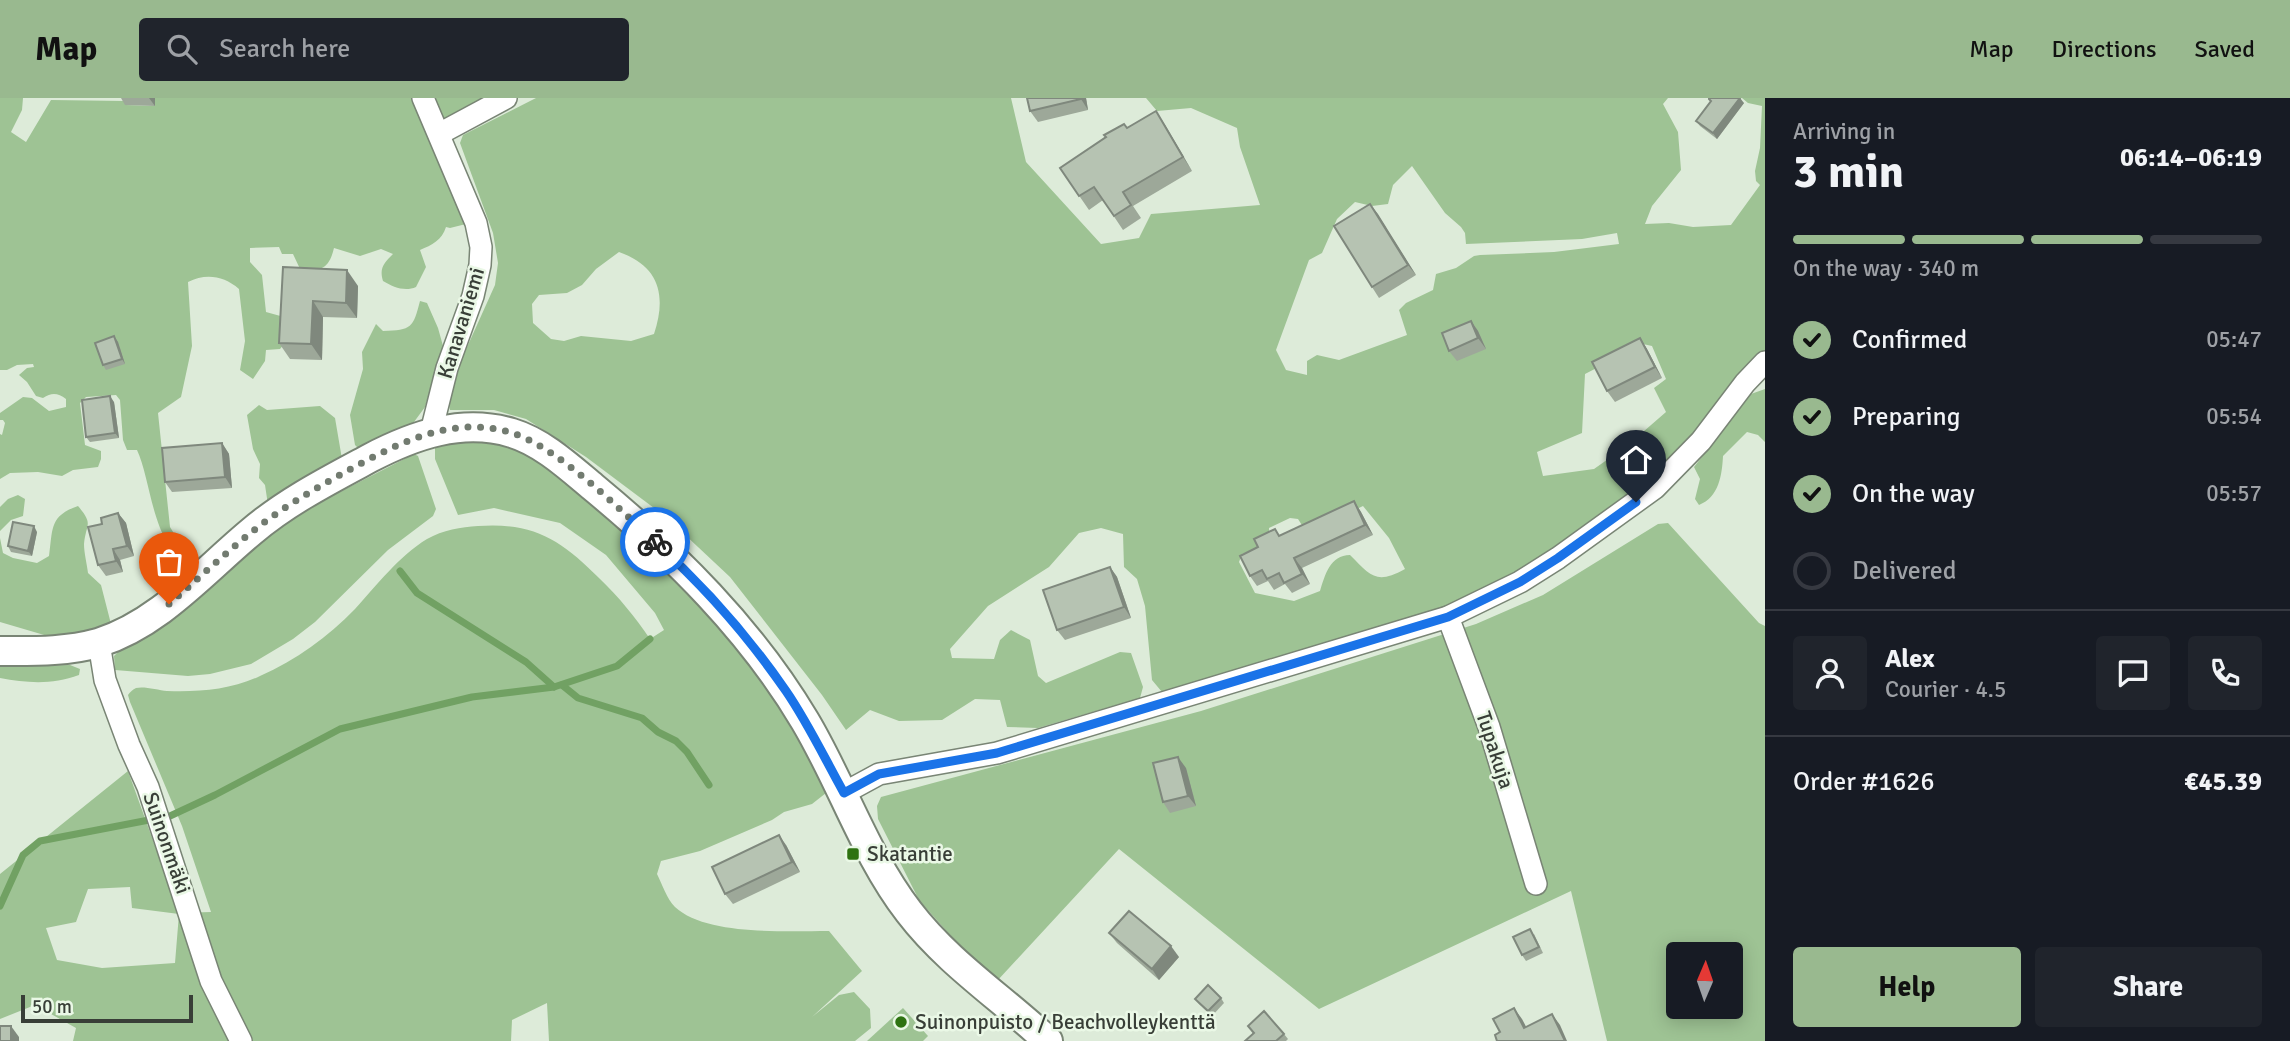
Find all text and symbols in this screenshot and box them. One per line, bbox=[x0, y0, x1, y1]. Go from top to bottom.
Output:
search box bbox=[139, 18, 629, 81]
text: Map bbox=[35, 29, 97, 70]
icon: search bbox=[163, 30, 201, 68]
text: Search here bbox=[219, 33, 350, 65]
text: Map bbox=[1969, 34, 2014, 64]
text: Directions bbox=[2052, 34, 2157, 64]
text: Saved bbox=[2195, 34, 2255, 64]
text: Arriving in bbox=[1793, 117, 1895, 146]
text: 06:14–06:19 bbox=[2120, 142, 2262, 174]
text: 3 min bbox=[1793, 144, 1904, 200]
text: On the way · 340 m bbox=[1793, 254, 1979, 283]
street label: Kanavaniemi bbox=[432, 264, 490, 382]
icon: check bbox=[1793, 321, 1831, 359]
text: Confirmed bbox=[1852, 324, 1967, 356]
text: 05:47 bbox=[2206, 325, 2262, 354]
icon: check bbox=[1793, 398, 1831, 436]
text: Preparing bbox=[1852, 401, 1960, 433]
text: 05:54 bbox=[2206, 402, 2262, 431]
pin bbox=[1606, 430, 1666, 502]
icon: home bbox=[1617, 441, 1655, 479]
icon: check bbox=[1793, 475, 1831, 513]
text: On the way bbox=[1852, 478, 1975, 510]
text: 05:57 bbox=[2206, 479, 2262, 508]
courier bbox=[620, 507, 690, 577]
icon: bike bbox=[636, 523, 674, 561]
pin bbox=[139, 532, 199, 604]
icon: bag bbox=[150, 543, 188, 581]
text: Delivered bbox=[1852, 555, 1957, 587]
button: person bbox=[1793, 636, 1867, 710]
button: chat bbox=[2096, 636, 2170, 710]
button: phone bbox=[2188, 636, 2262, 710]
text: Alex bbox=[1885, 643, 1935, 675]
text: Courier · 4.5 bbox=[1885, 675, 2006, 704]
street label: Tupakuja bbox=[1470, 708, 1520, 792]
text: Order #1626 bbox=[1793, 766, 1934, 798]
text: €45.39 bbox=[2184, 766, 2262, 798]
street label: Suinonmäki bbox=[137, 789, 197, 897]
place label: Skatantie bbox=[867, 841, 953, 867]
marker: Skatantie bbox=[845, 846, 861, 862]
north arrow bbox=[1666, 942, 1743, 1018]
map controls bbox=[1666, 942, 1743, 1019]
button: Help bbox=[1793, 947, 2021, 1027]
button: Share bbox=[2035, 947, 2262, 1027]
scale bar bbox=[21, 992, 192, 1024]
text: 50 m bbox=[32, 995, 72, 1019]
place label: Suinonpuisto / Beachvolleykenttä bbox=[915, 1009, 1216, 1035]
marker: Suinonpuisto / Beachvolleykenttä bbox=[893, 1014, 909, 1030]

